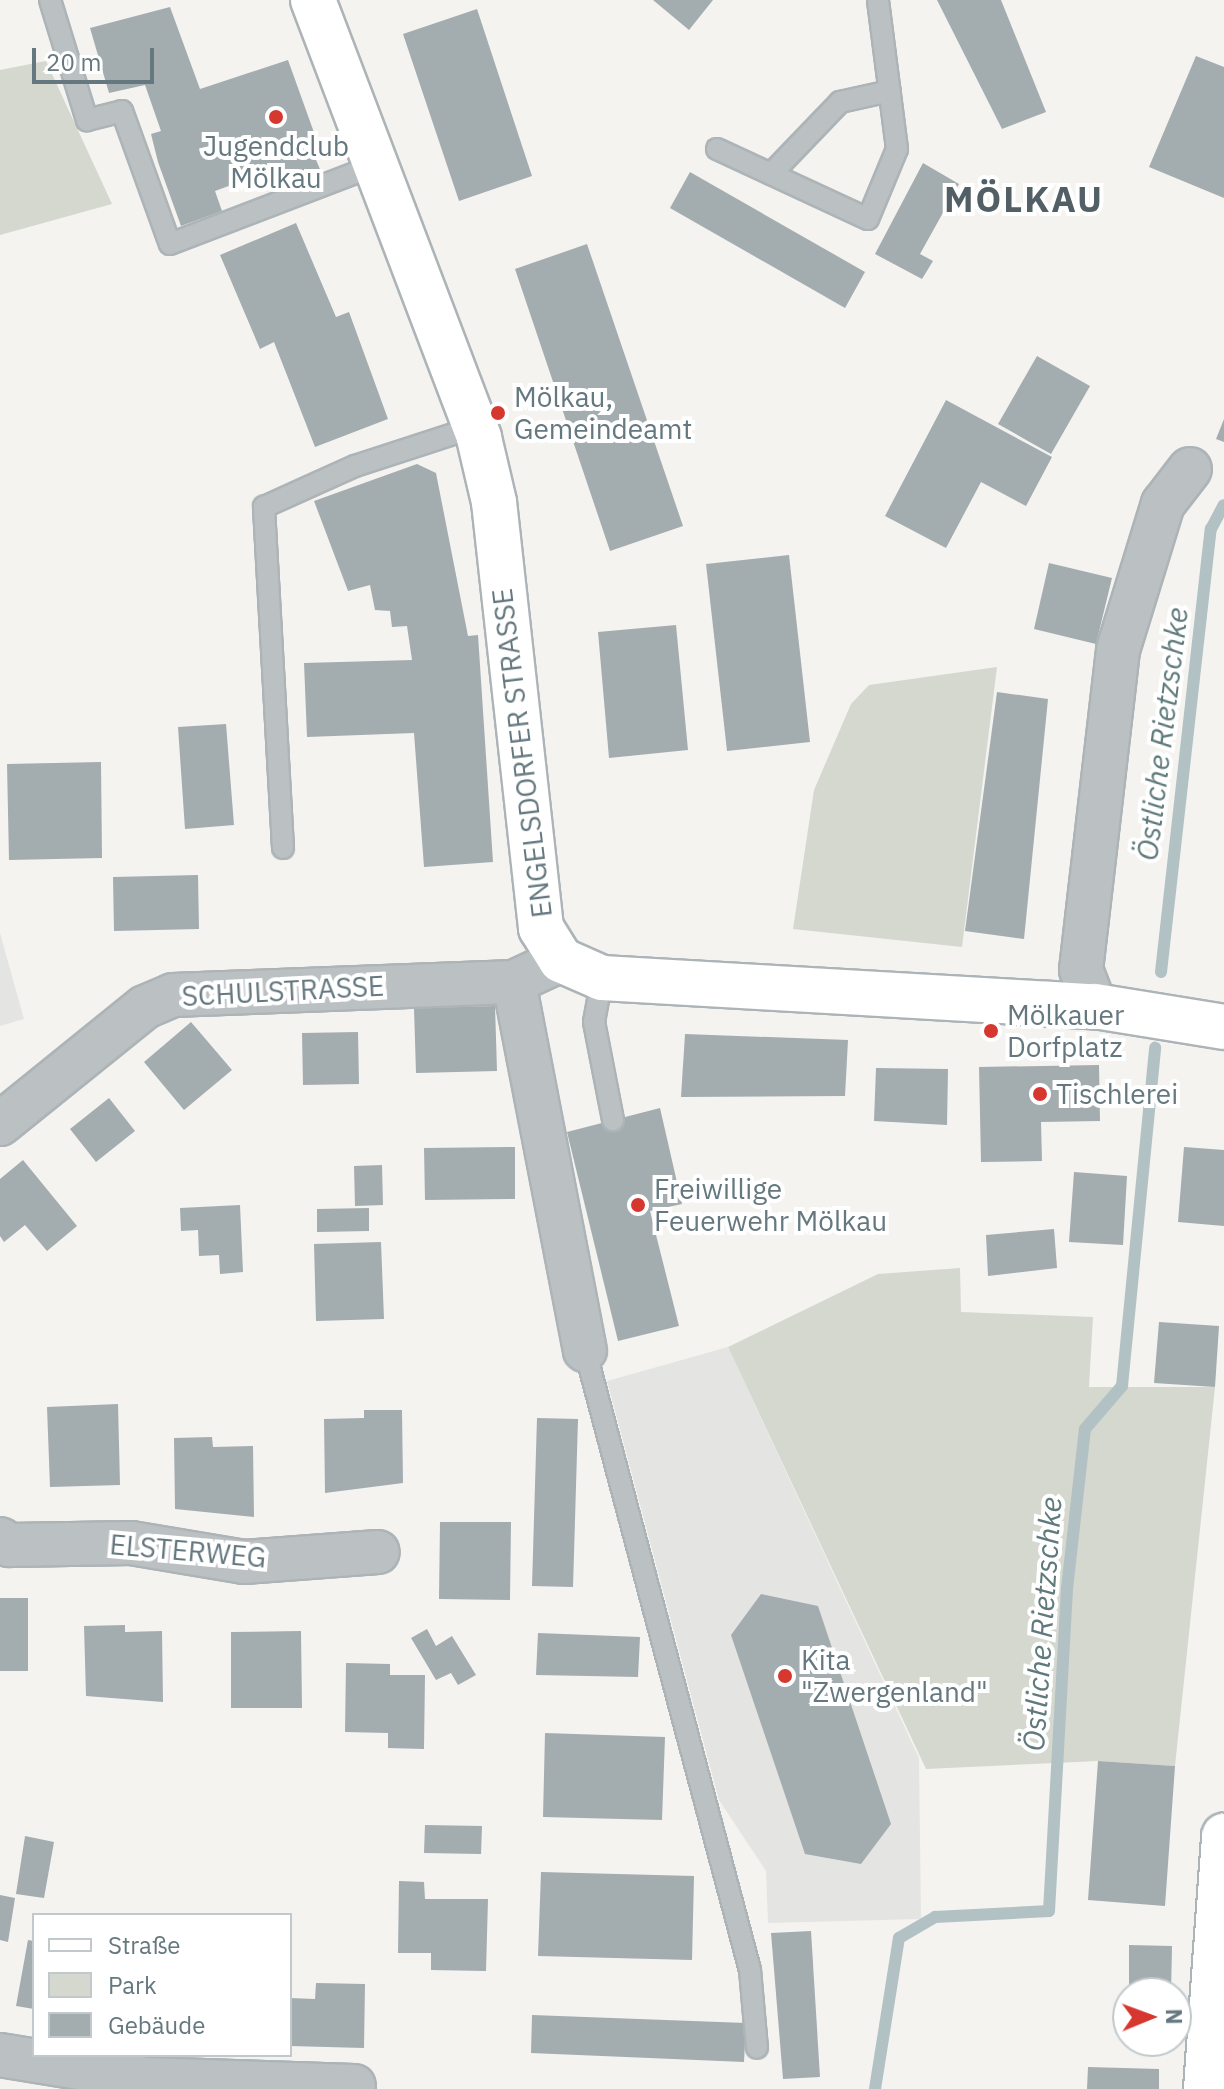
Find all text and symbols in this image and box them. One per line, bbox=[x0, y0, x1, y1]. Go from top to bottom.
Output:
scale bar bbox=[36, 32, 158, 82]
text: 20 m bbox=[46, 46, 101, 78]
marker: Jugendclub Mölkau bbox=[267, 108, 285, 126]
place label: Jugendclub Mölkau bbox=[203, 129, 349, 195]
district label: MÖLKAU bbox=[944, 177, 1104, 221]
place label: Mölkau, Gemeindeamt bbox=[514, 380, 692, 446]
marker: Mölkau, Gemeindeamt bbox=[489, 404, 507, 422]
street label: ENGELSDORFER STRASSE bbox=[485, 586, 559, 920]
water label: Östliche Rietzschke bbox=[1129, 606, 1195, 862]
street label: SCHULSTRASSE bbox=[181, 969, 385, 1013]
place label: Mölkauer Dorfplatz bbox=[1007, 998, 1124, 1064]
marker: Mölkauer Dorfplatz bbox=[982, 1022, 1000, 1040]
place label: Tischlerei bbox=[1056, 1077, 1178, 1111]
marker: Tischlerei bbox=[1031, 1085, 1049, 1103]
place label: Freiwillige Feuerwehr Mölkau bbox=[654, 1172, 887, 1238]
marker: Freiwillige Feuerwehr Mölkau bbox=[629, 1196, 647, 1214]
water label: Östliche Rietzschke bbox=[1015, 1496, 1069, 1752]
street label: ELSTERWEG bbox=[108, 1527, 268, 1575]
place label: Kita "Zwergenland" bbox=[801, 1643, 988, 1709]
marker: Kita "Zwergenland" bbox=[776, 1667, 794, 1685]
legend bbox=[32, 1913, 292, 2057]
text: Straße bbox=[108, 1929, 180, 1961]
text: Park bbox=[108, 1969, 157, 2001]
north arrow bbox=[1112, 1977, 1192, 2057]
text: N bbox=[1160, 2008, 1189, 2025]
text: Gebäude bbox=[108, 2009, 205, 2041]

